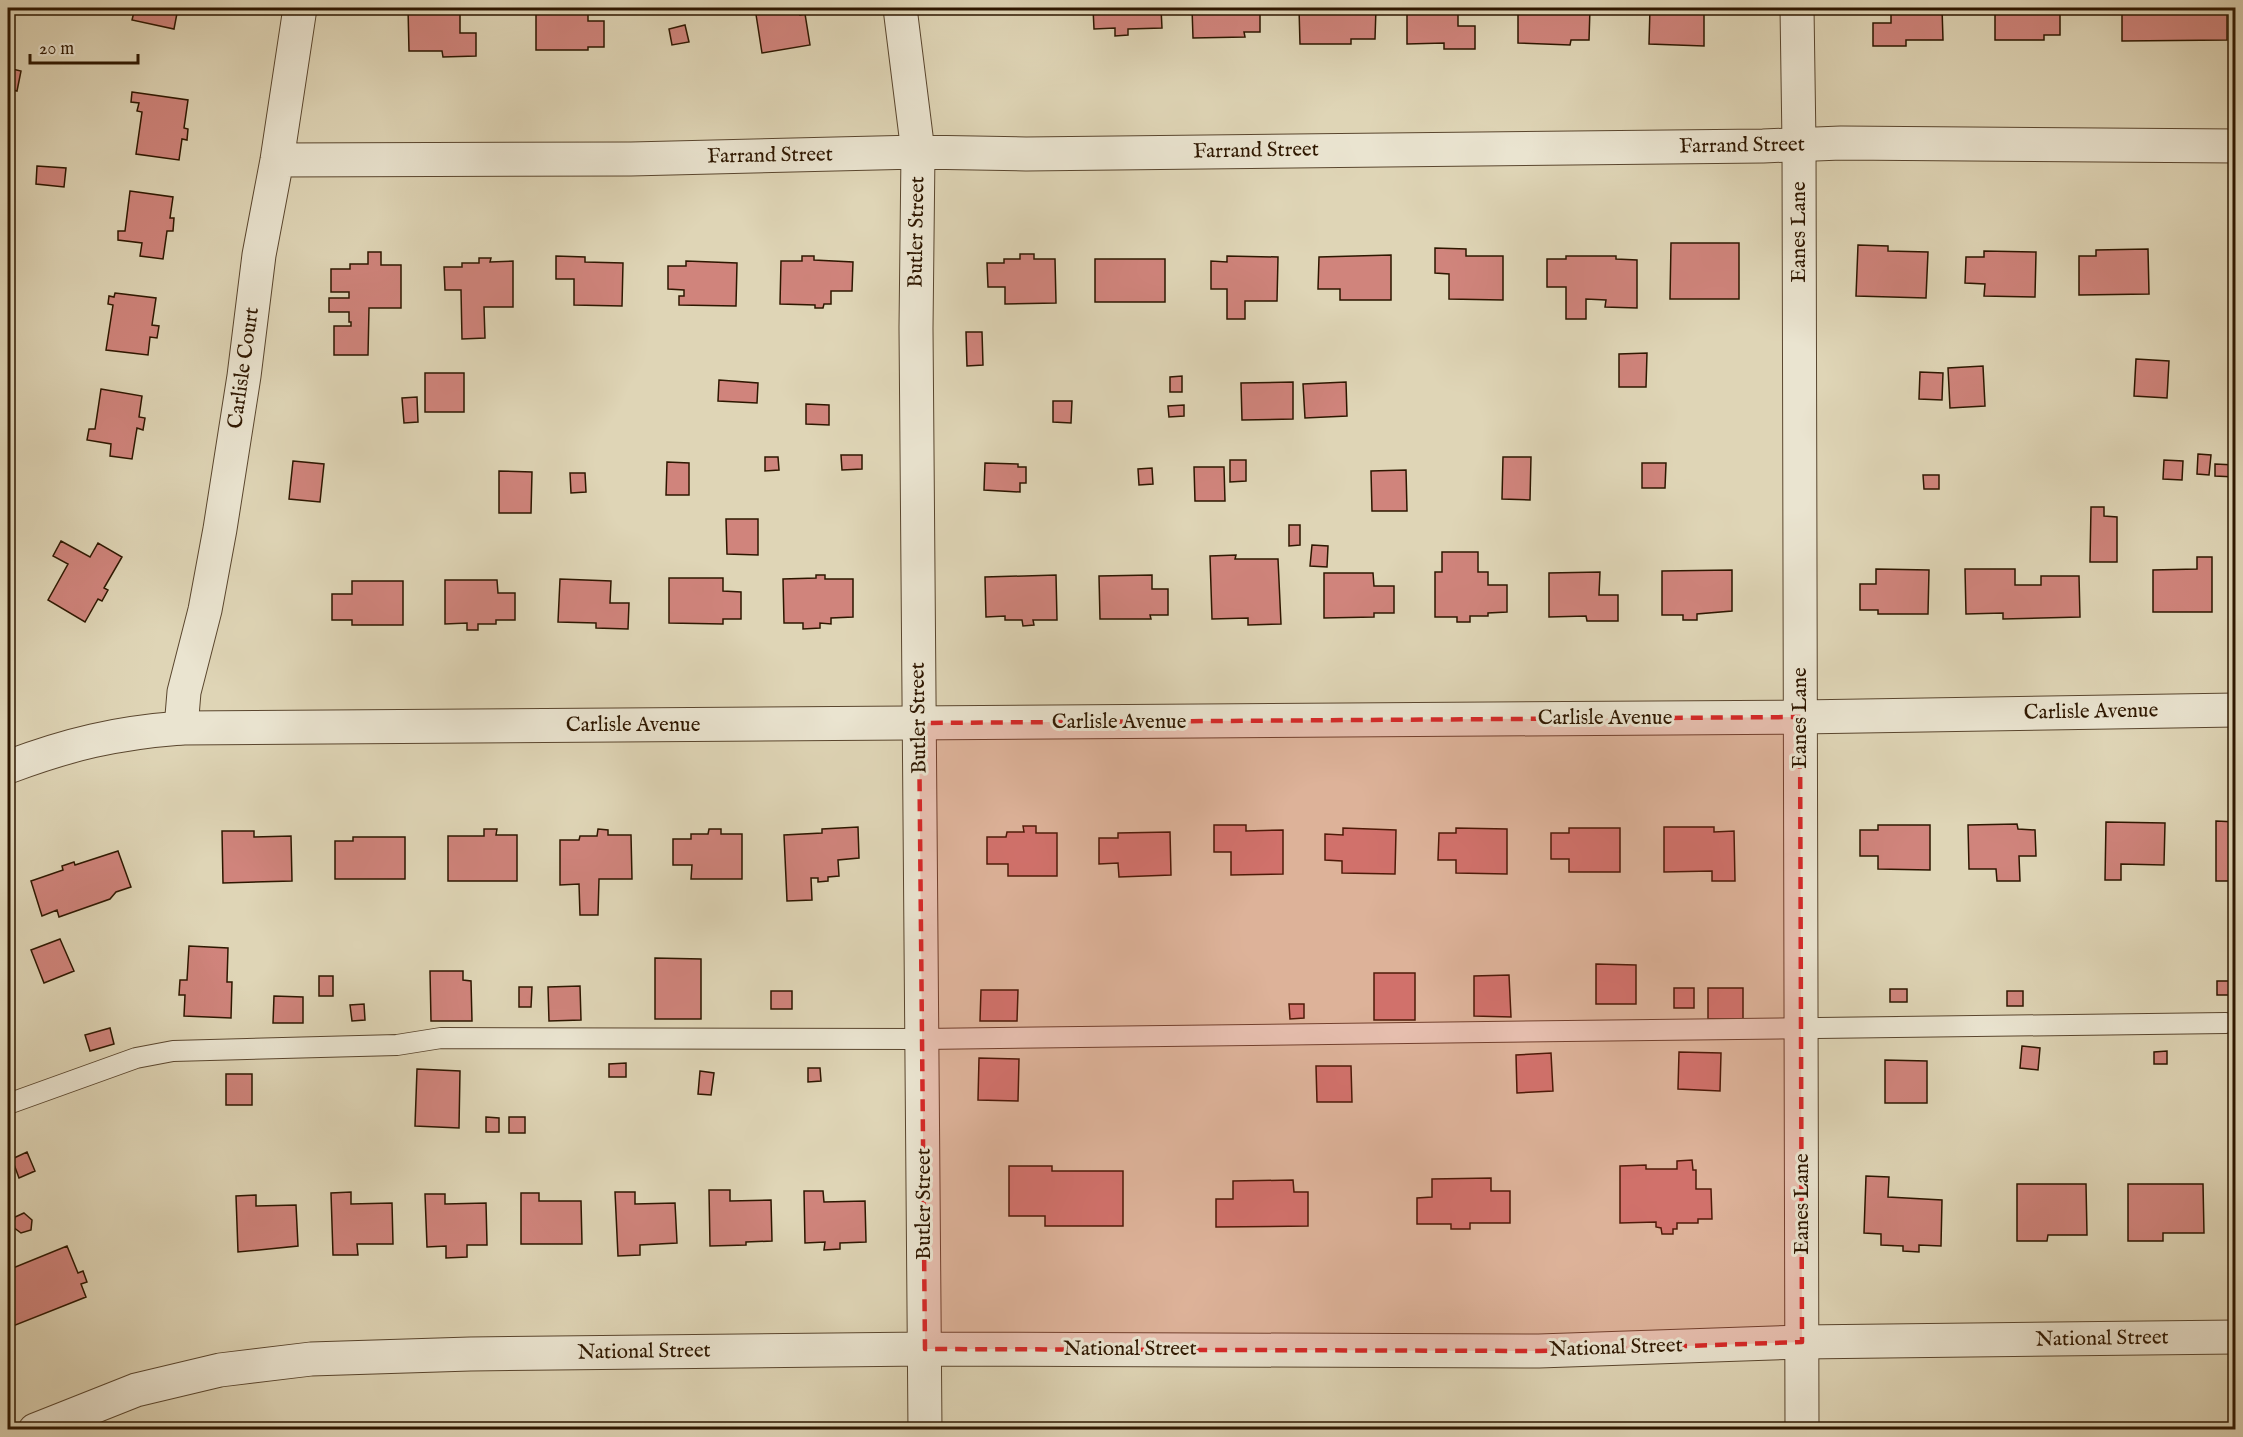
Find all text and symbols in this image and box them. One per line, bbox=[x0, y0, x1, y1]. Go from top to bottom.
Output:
scale bar bbox=[30, 27, 138, 65]
text: 20 m bbox=[39, 38, 74, 61]
street label: Farrand Street bbox=[1679, 131, 1805, 161]
street label: Farrand Street bbox=[1193, 136, 1319, 166]
street label: Farrand Street bbox=[707, 141, 833, 171]
street label: Butler Street bbox=[903, 176, 931, 288]
street label: Eanes Lane bbox=[1786, 181, 1813, 283]
street label: Carlisle Court bbox=[222, 305, 266, 431]
street label: Butler Street bbox=[905, 662, 933, 774]
street label: Eanes Lane bbox=[1787, 667, 1814, 769]
street label: Carlisle Avenue bbox=[2023, 697, 2159, 727]
street label: Carlisle Avenue bbox=[1538, 705, 1673, 732]
street label: Carlisle Avenue bbox=[1052, 709, 1187, 736]
street label: Carlisle Avenue bbox=[566, 712, 701, 739]
street label: Butler Street bbox=[911, 1148, 938, 1260]
street label: Eanes Lane bbox=[1789, 1153, 1816, 1255]
street label: National Street bbox=[2035, 1324, 2169, 1354]
street label: National Street bbox=[1549, 1332, 1683, 1364]
street label: National Street bbox=[1063, 1336, 1197, 1363]
street label: National Street bbox=[577, 1337, 711, 1367]

